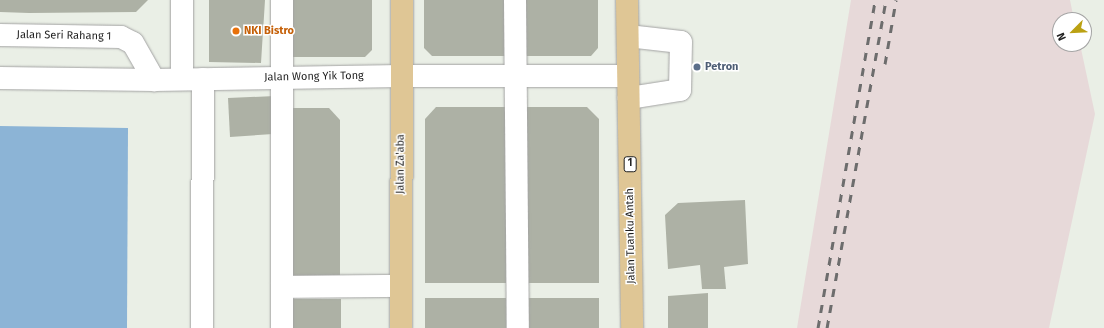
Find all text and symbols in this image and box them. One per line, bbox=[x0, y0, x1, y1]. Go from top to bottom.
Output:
north arrow bbox=[1052, 12, 1092, 52]
place label: NKI Bistro bbox=[244, 24, 294, 38]
marker: NKI Bistro bbox=[231, 26, 241, 36]
street label: Jalan Seri Rahang 1 bbox=[16, 29, 112, 43]
text: N bbox=[1054, 31, 1069, 43]
place label: Petron bbox=[705, 60, 738, 74]
marker: Petron bbox=[692, 62, 702, 72]
street label: Jalan Wong Yik Tong bbox=[264, 70, 364, 84]
street label: Jalan Za'aba bbox=[394, 134, 408, 194]
road number: 1 bbox=[623, 156, 637, 172]
street label: Jalan Tuanku Antah bbox=[624, 188, 638, 284]

